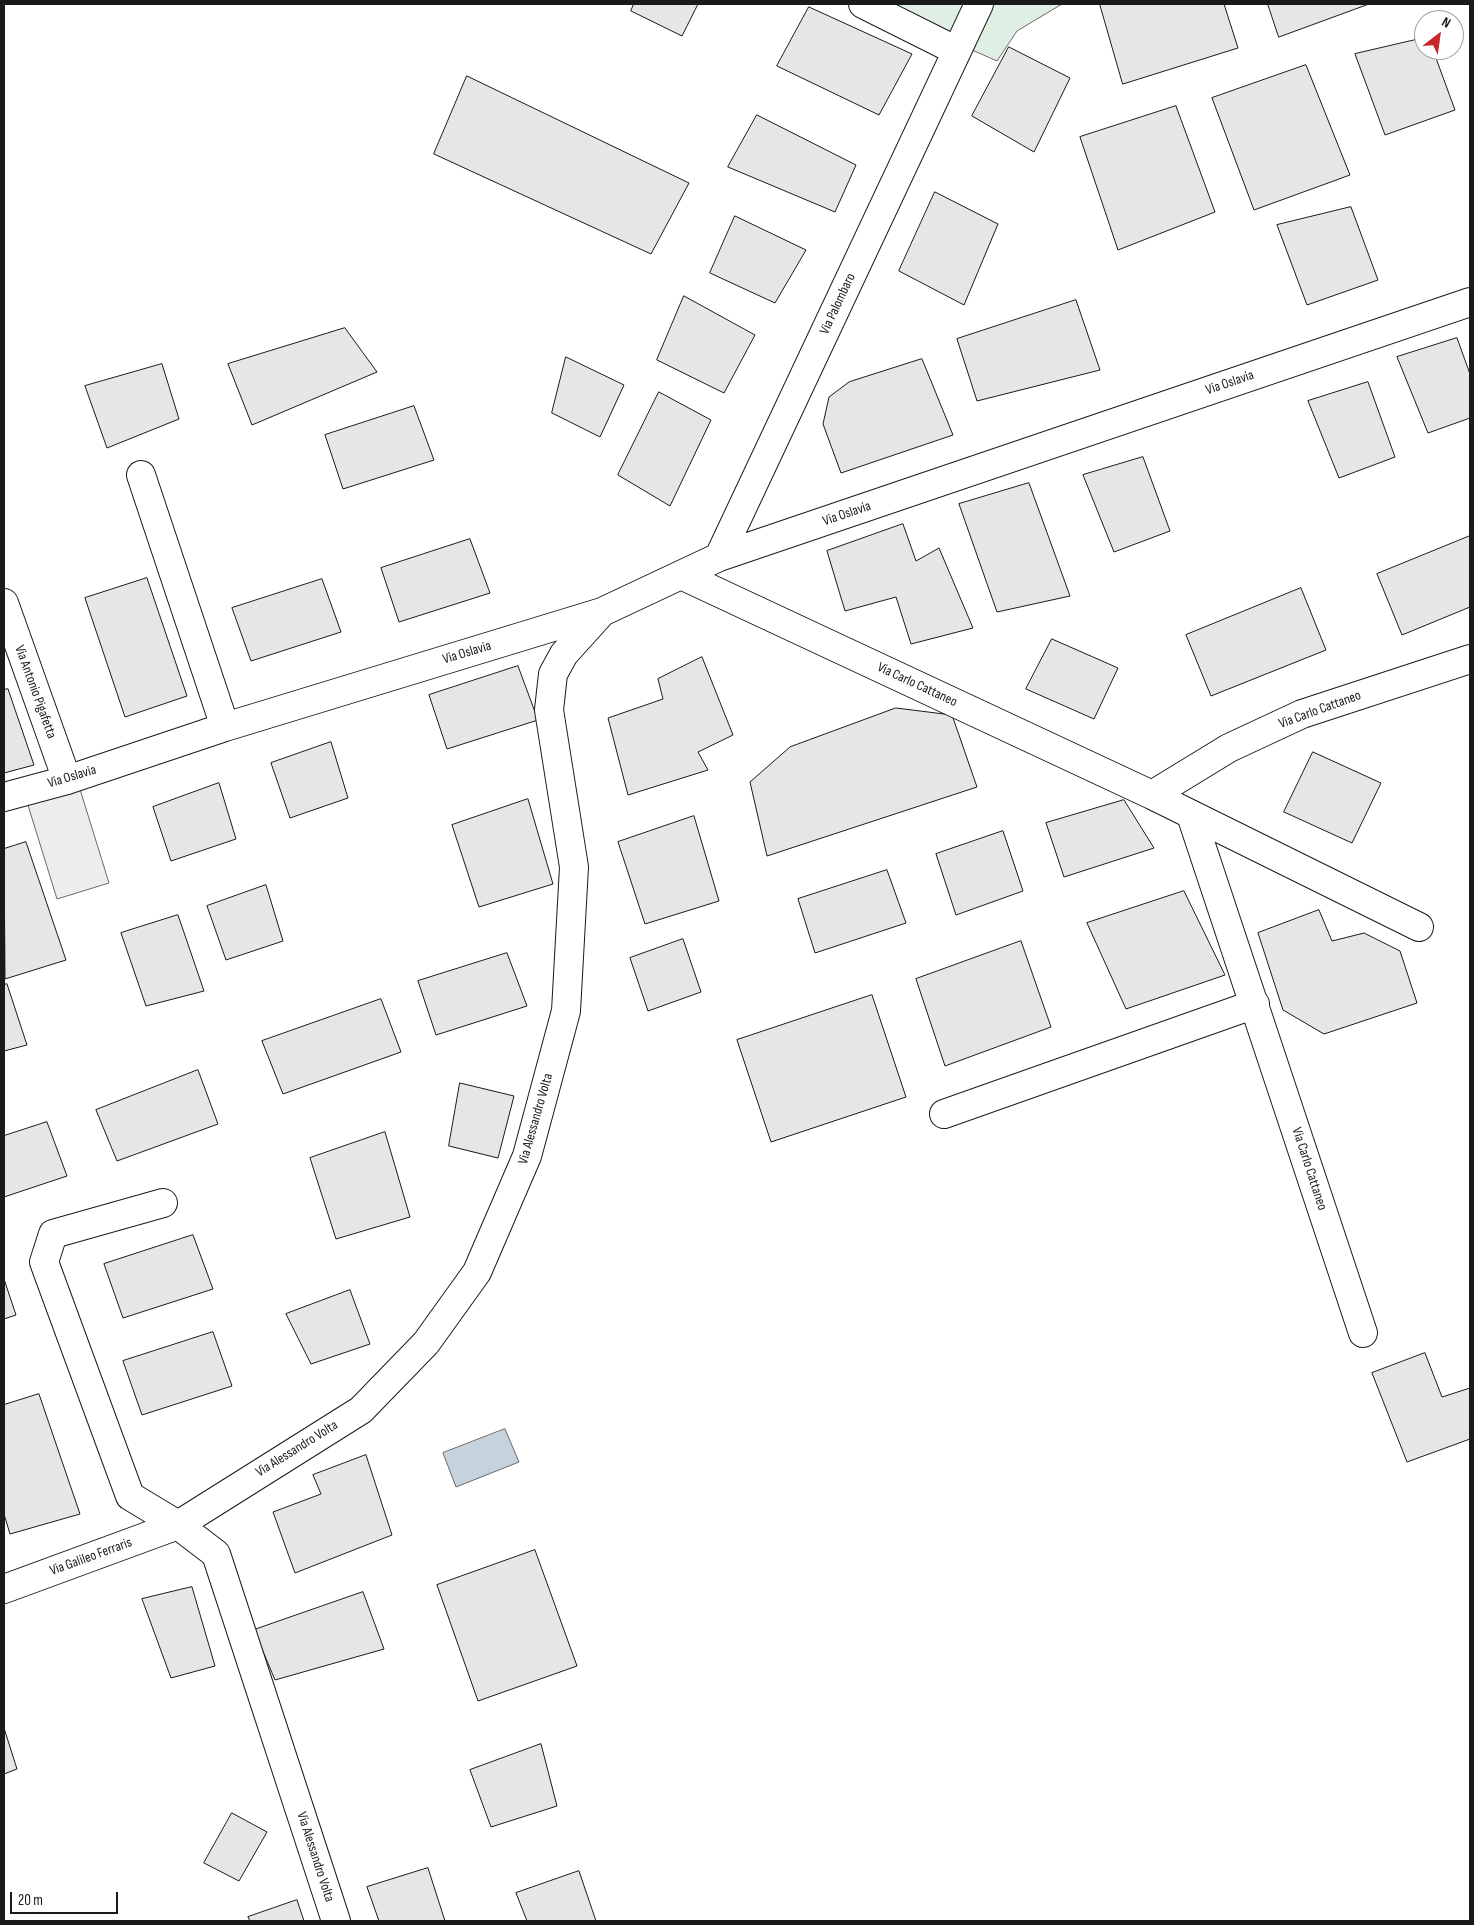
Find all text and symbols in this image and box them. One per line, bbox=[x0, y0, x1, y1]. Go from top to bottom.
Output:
north arrow bbox=[1414, 10, 1464, 60]
text: N bbox=[1439, 13, 1454, 32]
street label: Via Palombaro bbox=[816, 271, 860, 337]
street label: Via Oslavia bbox=[1204, 367, 1256, 399]
street label: Via Oslavia bbox=[821, 498, 873, 530]
street label: Via Oslavia bbox=[441, 638, 493, 668]
street label: Via Antonio Pigafetta bbox=[10, 643, 60, 741]
street label: Via Carlo Cattaneo bbox=[874, 659, 960, 711]
street label: Via Carlo Cattaneo bbox=[1277, 687, 1363, 733]
street label: Via Oslavia bbox=[46, 762, 98, 792]
street label: Via Alessandro Volta bbox=[515, 1072, 557, 1166]
street label: Via Carlo Cattaneo bbox=[1288, 1125, 1330, 1213]
street label: Via Alessandro Volta bbox=[253, 1417, 341, 1481]
street label: Via Galileo Ferraris bbox=[48, 1534, 134, 1580]
street label: Via Alessandro Volta bbox=[293, 1810, 337, 1904]
scale bar bbox=[12, 1882, 120, 1914]
text: 20 m bbox=[18, 1891, 43, 1910]

